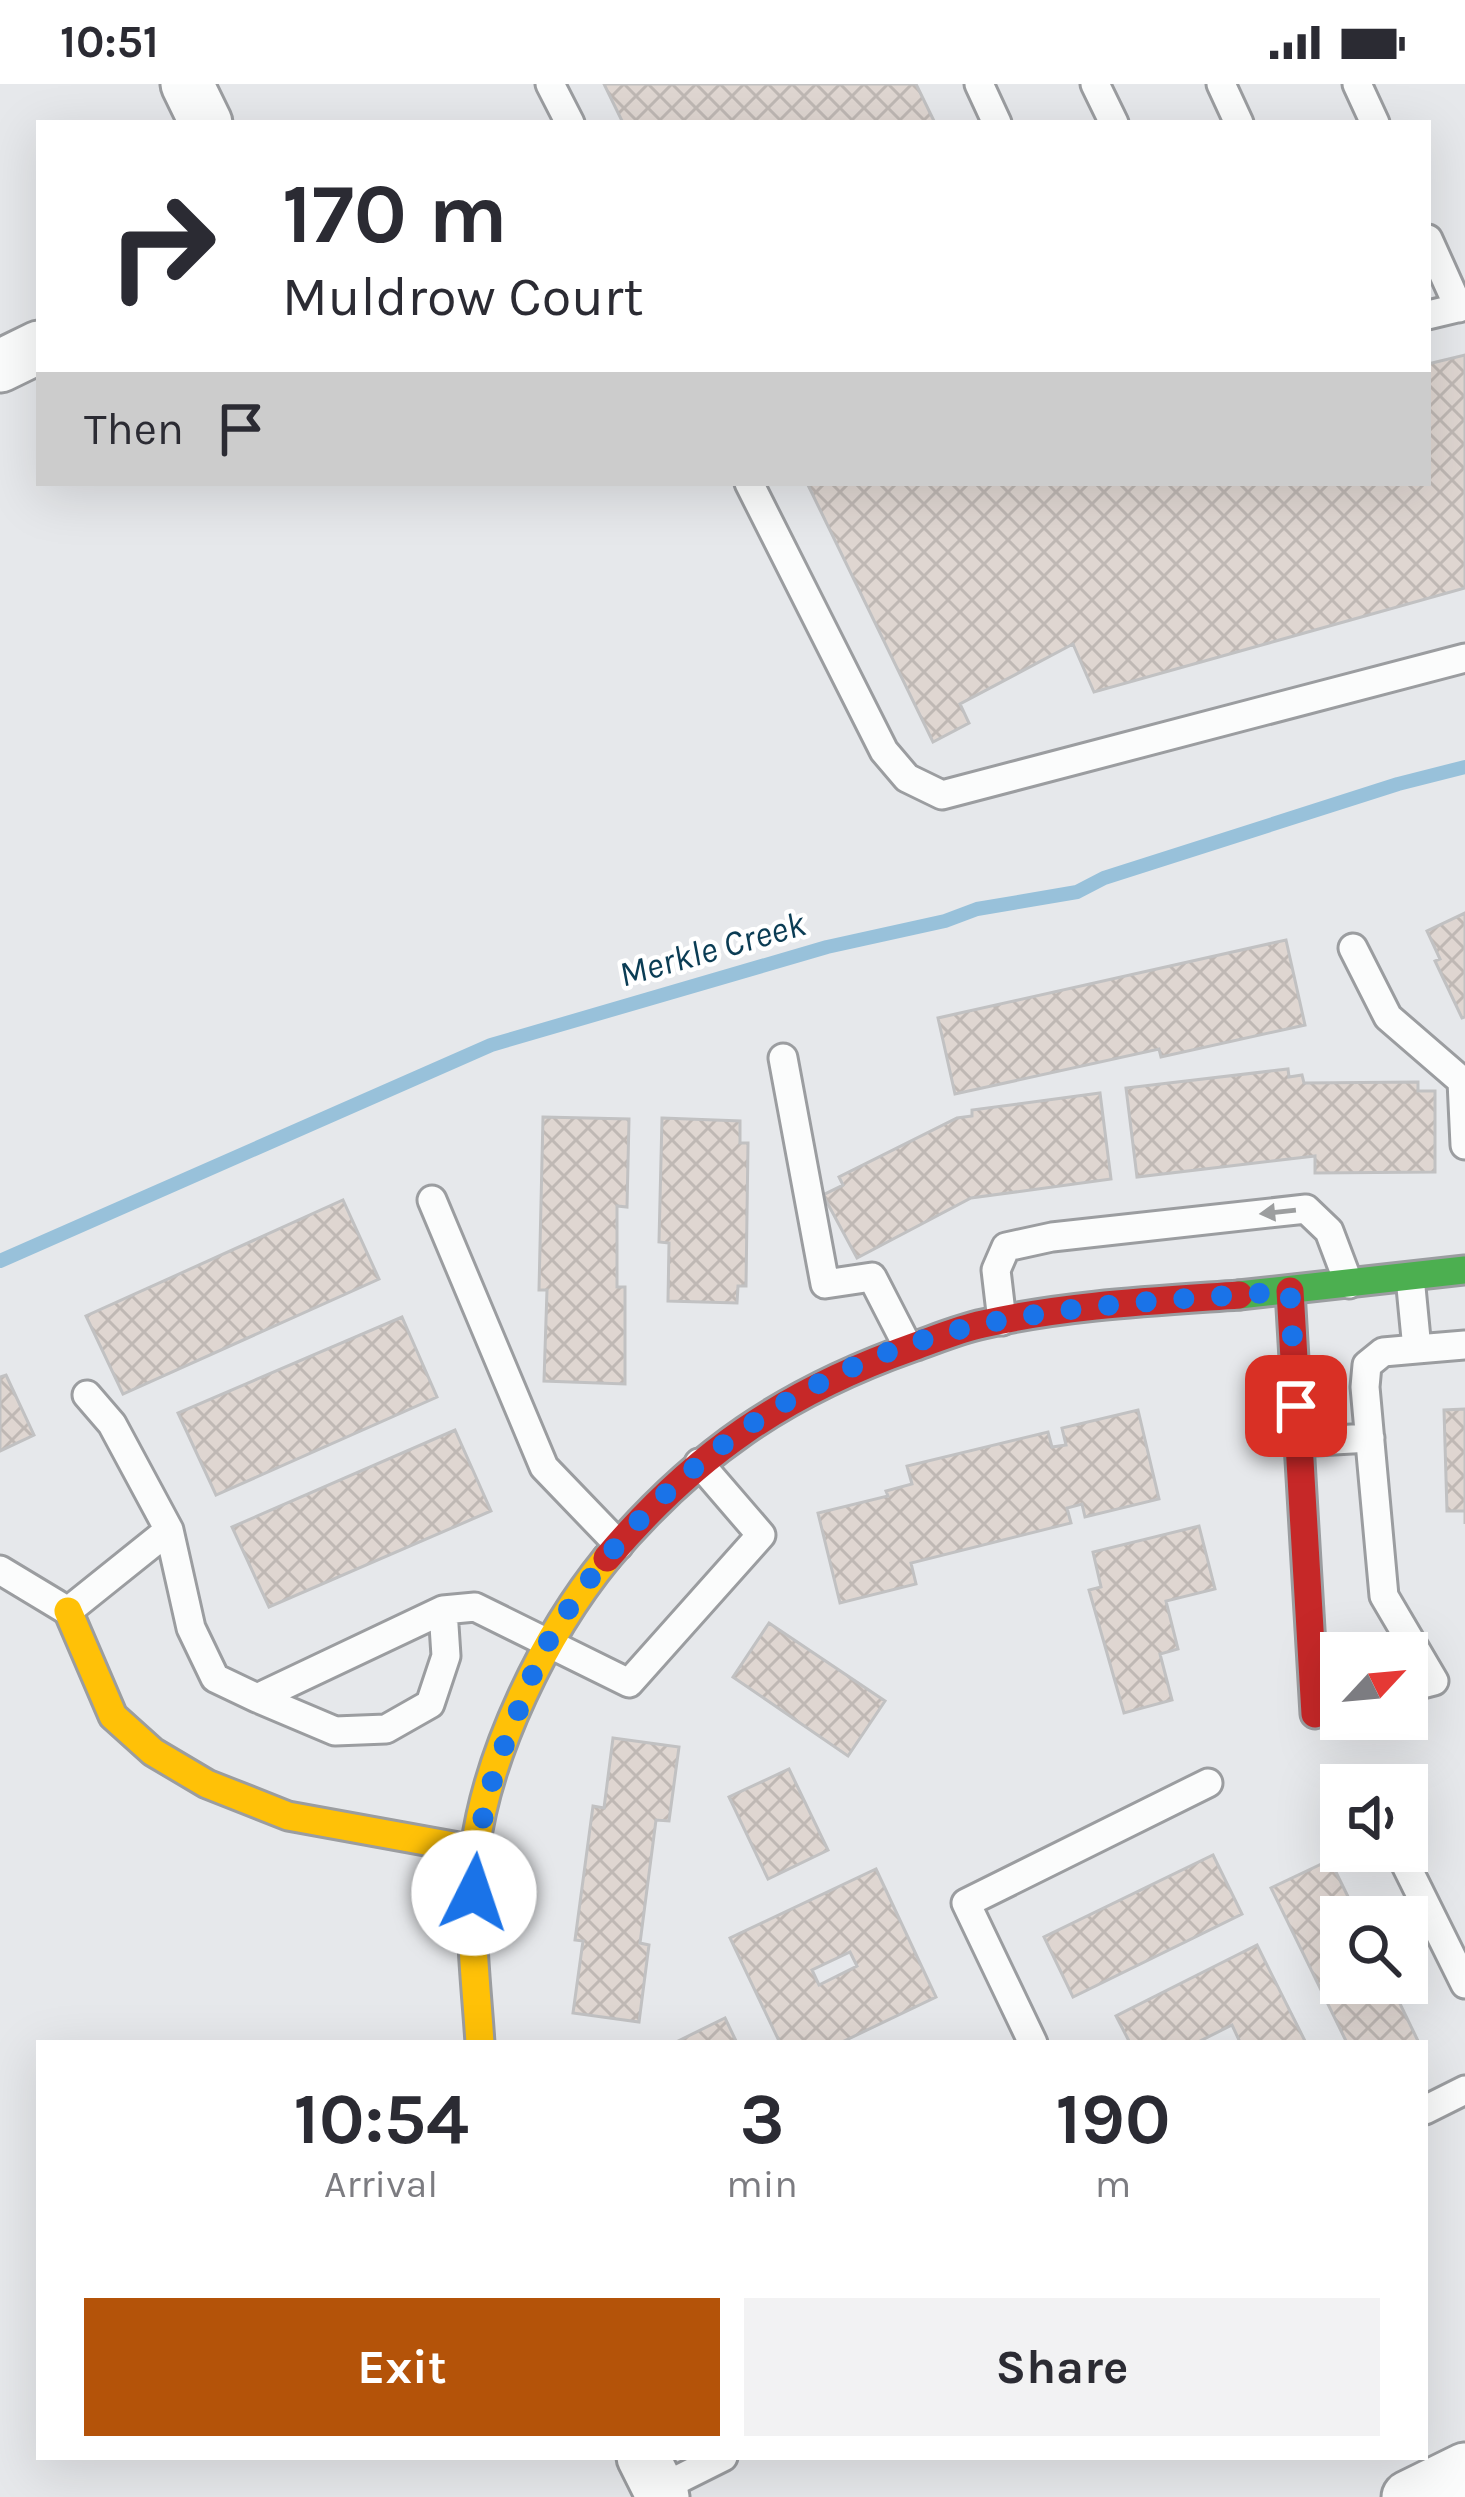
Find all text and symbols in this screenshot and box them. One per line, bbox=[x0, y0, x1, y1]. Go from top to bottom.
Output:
text: 10:51 bbox=[60, 16, 159, 68]
text: 170 m bbox=[282, 165, 508, 263]
icon: right bbox=[84, 168, 240, 324]
text: Muldrow Court bbox=[282, 265, 644, 329]
icon: arrive bbox=[208, 396, 274, 462]
text: Then bbox=[84, 403, 184, 455]
water label: Merkle Creek bbox=[614, 902, 811, 996]
one-way arrow bbox=[1259, 1202, 1296, 1221]
pin bbox=[1245, 1355, 1347, 1457]
icon: arrive bbox=[1263, 1373, 1329, 1439]
north arrow bbox=[1320, 1632, 1428, 1740]
map controls bbox=[1320, 1632, 1428, 2004]
button: sound bbox=[1320, 1764, 1428, 1872]
position arrow bbox=[411, 1830, 537, 1956]
button: search bbox=[1320, 1896, 1428, 2004]
text: 10:54 bbox=[293, 2077, 469, 2161]
text: 3 bbox=[740, 2077, 784, 2161]
text: 190 bbox=[1055, 2077, 1171, 2161]
text: Arrival bbox=[324, 2161, 438, 2207]
text: min bbox=[726, 2161, 798, 2207]
text: m bbox=[1095, 2161, 1131, 2207]
button: Exit bbox=[84, 2298, 720, 2436]
button: Share bbox=[744, 2298, 1380, 2436]

